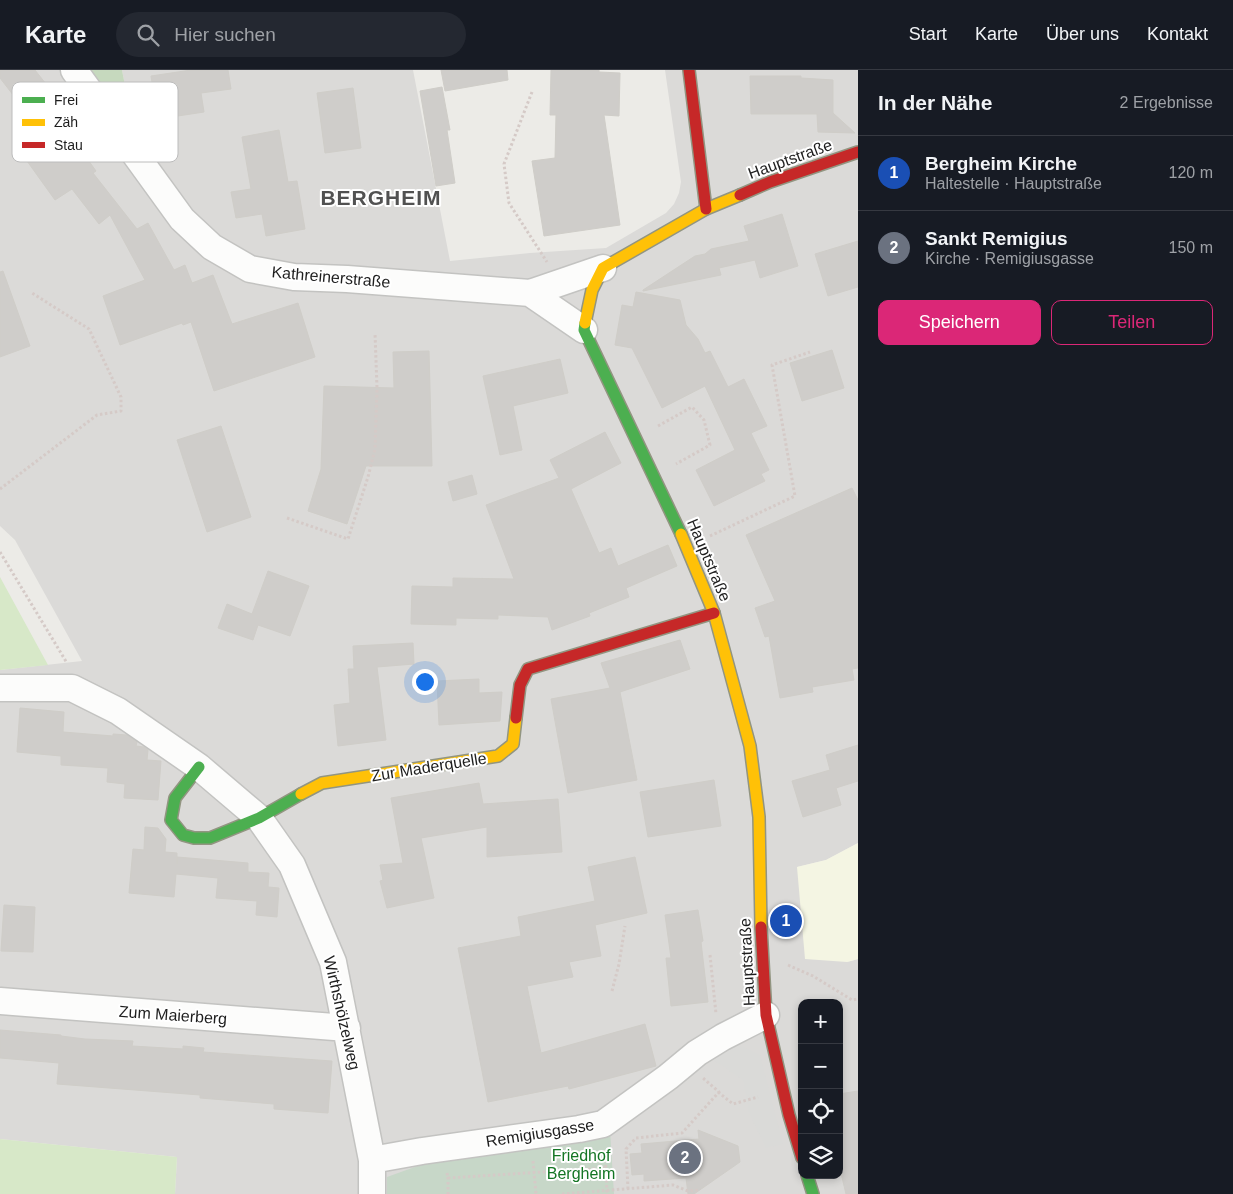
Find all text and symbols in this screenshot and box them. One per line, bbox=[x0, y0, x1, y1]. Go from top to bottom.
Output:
search box bbox=[116, 12, 466, 57]
text: Karte bbox=[25, 21, 86, 48]
icon: search bbox=[134, 21, 162, 49]
text: Hier suchen bbox=[174, 24, 276, 45]
text: Start bbox=[909, 24, 947, 44]
text: Karte bbox=[975, 24, 1018, 44]
text: Über uns bbox=[1046, 24, 1119, 44]
text: Kontakt bbox=[1147, 24, 1208, 44]
legend bbox=[12, 82, 178, 162]
text: In der Nähe bbox=[878, 91, 992, 114]
text: Frei bbox=[54, 92, 78, 108]
text: 2 Ergebnisse bbox=[1120, 94, 1213, 111]
text: Zäh bbox=[54, 114, 78, 130]
street label: Hauptstraße bbox=[746, 136, 834, 182]
text: Stau bbox=[54, 137, 83, 153]
text: Bergheim Kirche bbox=[925, 153, 1077, 174]
text: 1 bbox=[890, 164, 898, 181]
text: 120 m bbox=[1169, 164, 1213, 181]
text: Haltestelle · Hauptstraße bbox=[925, 175, 1102, 192]
district label: BERGHEIM bbox=[320, 186, 442, 209]
text: Sankt Remigius bbox=[925, 228, 1068, 249]
text: 2 bbox=[890, 239, 898, 256]
text: 150 m bbox=[1169, 239, 1213, 256]
text: Kirche · Remigiusgasse bbox=[925, 250, 1094, 267]
street label: Kathreinerstraße bbox=[271, 263, 391, 291]
button: Speichern bbox=[878, 300, 1041, 345]
button: Teilen bbox=[1051, 300, 1213, 345]
street label: Hauptstraße bbox=[684, 516, 734, 604]
your location bbox=[412, 669, 438, 695]
street label: Zur Maderquelle bbox=[370, 749, 488, 785]
pin: 1 bbox=[770, 902, 802, 940]
street label: Hauptstraße bbox=[736, 917, 758, 1006]
street label: Wirthshölzelweg bbox=[321, 954, 363, 1072]
map controls bbox=[798, 999, 843, 1179]
button: + bbox=[798, 999, 843, 1044]
street label: Zum Maierberg bbox=[118, 1003, 228, 1027]
button: − bbox=[798, 1044, 843, 1089]
button: locate bbox=[798, 1089, 843, 1134]
street label: Remigiusgasse bbox=[485, 1116, 595, 1150]
button: layers bbox=[798, 1134, 843, 1179]
pin: 2 bbox=[669, 1139, 701, 1177]
park label: Friedhof Bergheim bbox=[547, 1147, 615, 1182]

